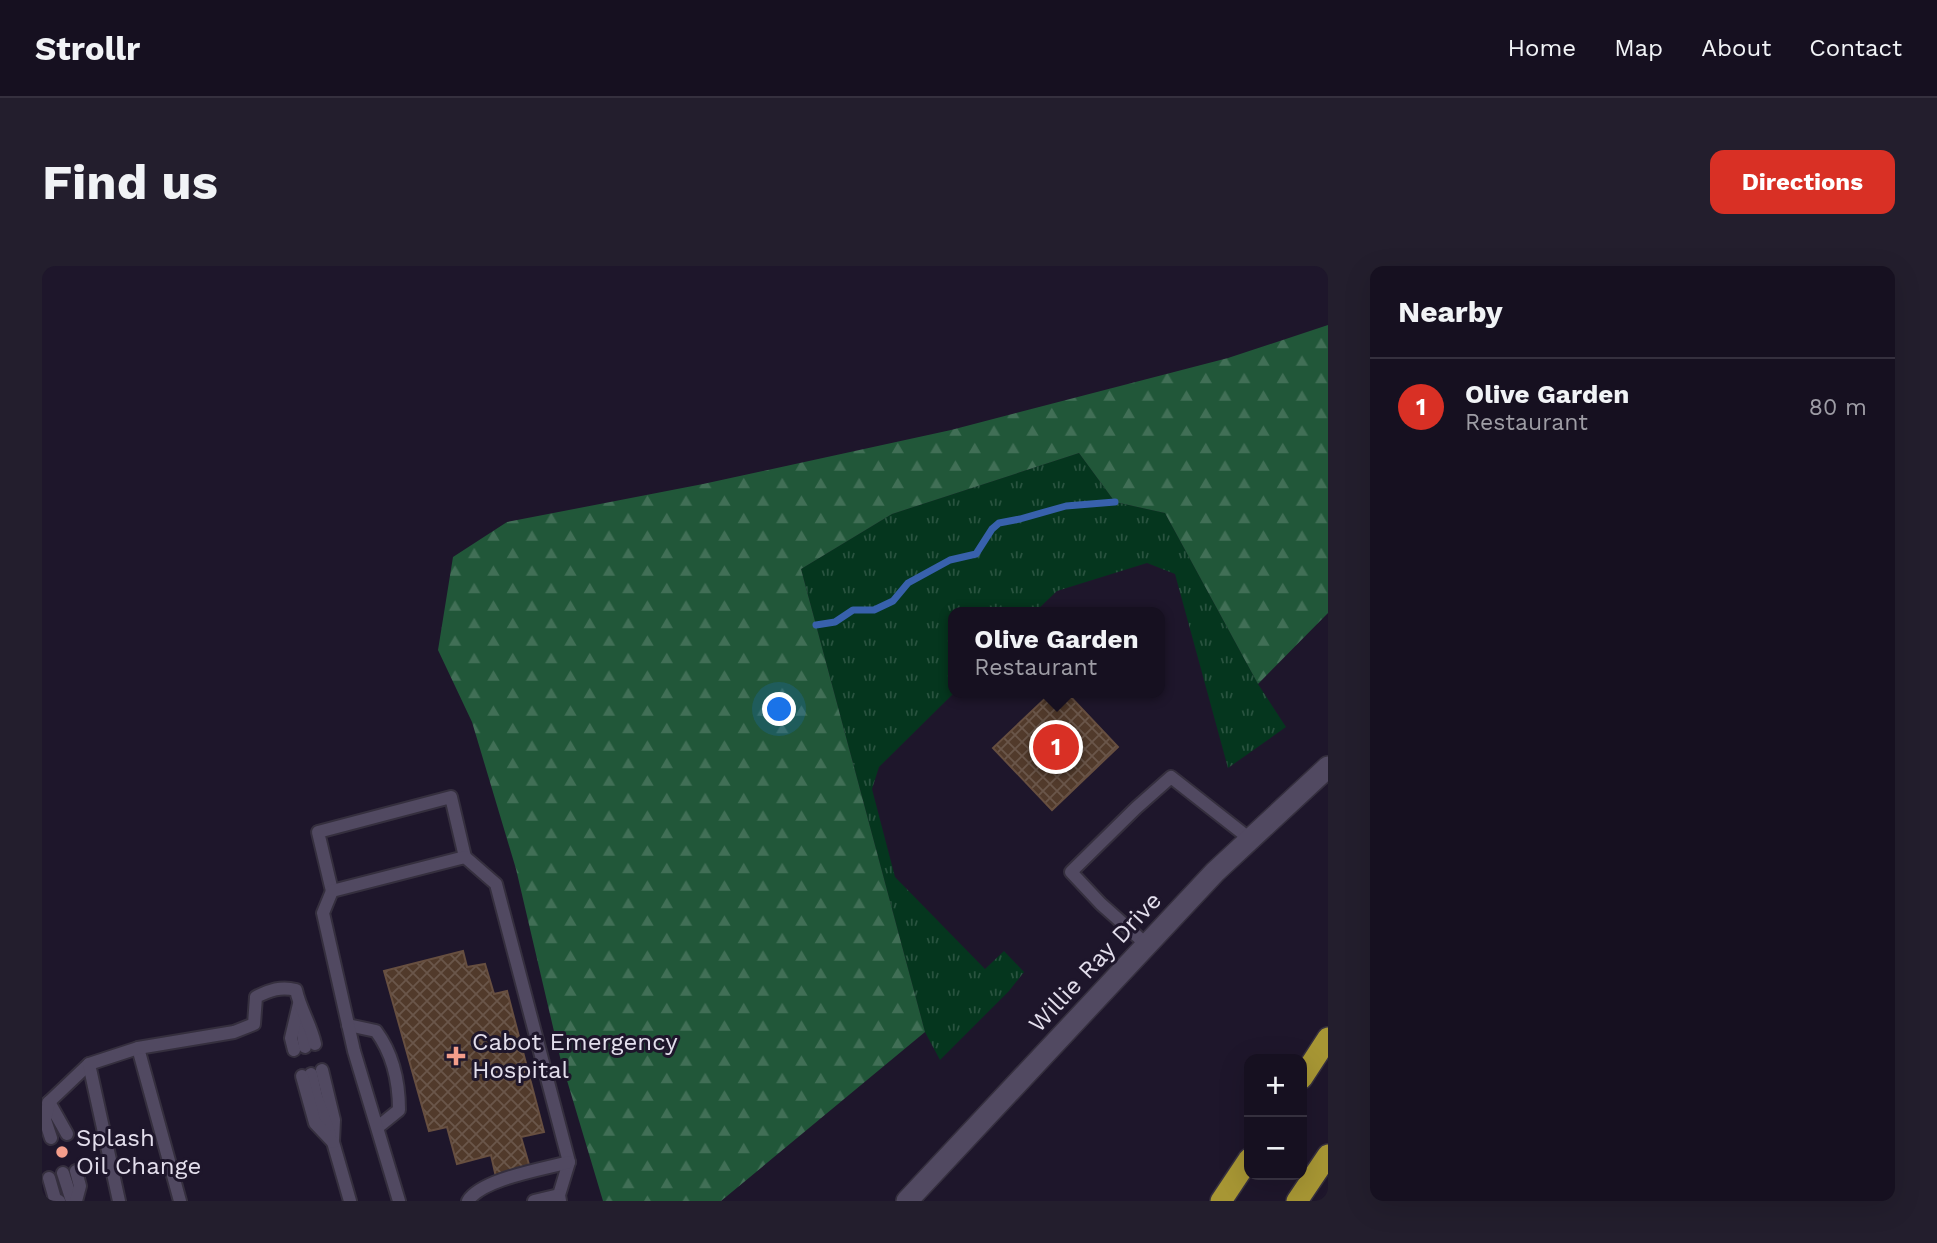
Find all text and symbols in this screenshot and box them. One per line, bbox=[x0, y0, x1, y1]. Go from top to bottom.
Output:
text: Strollr bbox=[35, 29, 140, 68]
text: Home bbox=[1508, 34, 1576, 62]
text: Map bbox=[1614, 34, 1663, 62]
text: About bbox=[1701, 34, 1771, 62]
text: Contact bbox=[1809, 34, 1902, 62]
button: Directions bbox=[1710, 150, 1895, 214]
text: Find us bbox=[42, 153, 218, 211]
text: Nearby bbox=[1398, 294, 1503, 329]
text: Olive Garden bbox=[1465, 379, 1629, 409]
text: 1 bbox=[1416, 394, 1426, 421]
text: 80 m bbox=[1809, 394, 1867, 421]
text: Restaurant bbox=[1465, 409, 1588, 436]
popup bbox=[948, 607, 1165, 698]
text: Olive Garden bbox=[974, 624, 1139, 654]
text: Restaurant bbox=[974, 654, 1097, 681]
your location bbox=[762, 692, 796, 726]
pin: 1 bbox=[1033, 721, 1079, 773]
street label: Willie Ray Drive bbox=[1023, 886, 1167, 1038]
place label: Cabot Emergency Hospital bbox=[472, 1028, 678, 1084]
marker: Cabot Emergency Hospital bbox=[446, 1046, 466, 1066]
map controls bbox=[1244, 1054, 1307, 1180]
button: + bbox=[1244, 1054, 1307, 1117]
button: − bbox=[1244, 1117, 1307, 1180]
place label: Splash Oil Change bbox=[76, 1124, 201, 1180]
marker: Splash Oil Change bbox=[54, 1144, 70, 1160]

